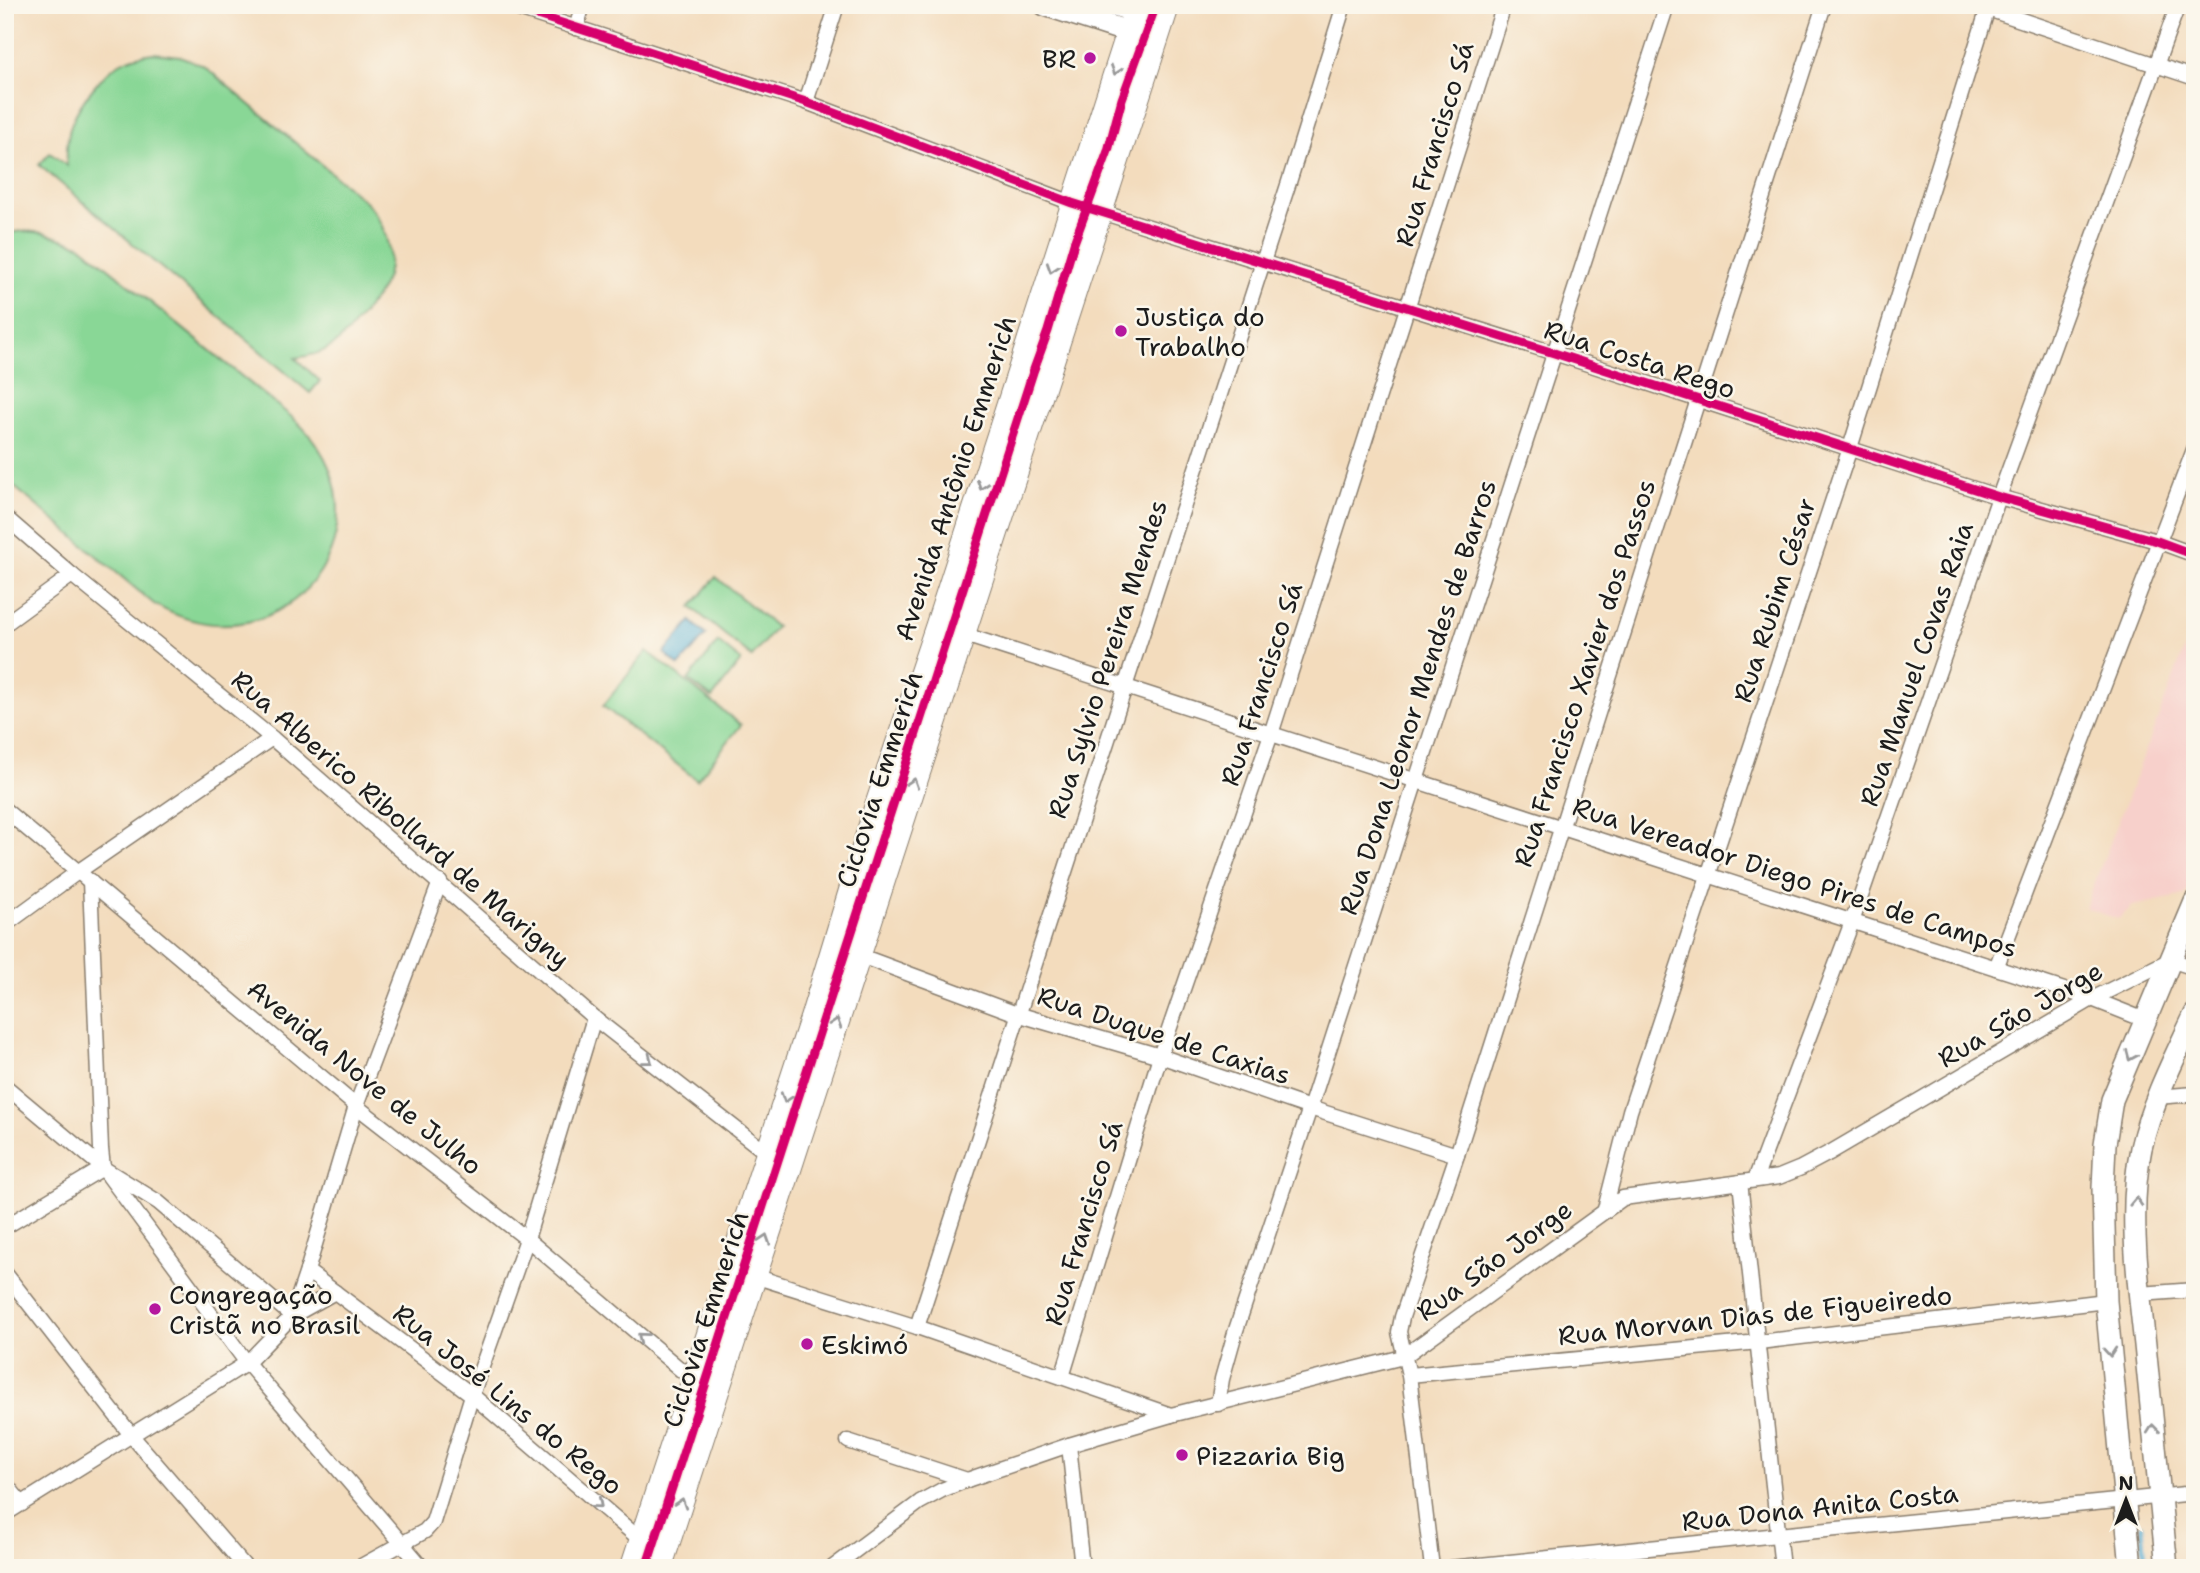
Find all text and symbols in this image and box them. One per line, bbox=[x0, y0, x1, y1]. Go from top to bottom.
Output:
street label: Rua Francisco Sá bbox=[1386, 37, 1482, 251]
place label: BR bbox=[1042, 41, 1076, 76]
marker: BR bbox=[1082, 50, 1098, 66]
one-way arrow bbox=[1110, 64, 1124, 76]
one-way arrow bbox=[1045, 262, 1060, 274]
place label: Justiça do Trabalho bbox=[1135, 299, 1265, 364]
street label: Avenida Antônio Emmerich bbox=[886, 311, 1024, 645]
street label: Rua Costa Rego bbox=[1540, 312, 1740, 406]
marker: Justiça do Trabalho bbox=[1113, 323, 1129, 339]
street label: Rua Dona Leonor Mendes de Barros bbox=[1330, 475, 1504, 919]
street label: Rua Francisco Xavier dos Passos bbox=[1505, 475, 1663, 871]
one-way arrow bbox=[976, 479, 991, 491]
street label: Rua Rubim César bbox=[1724, 493, 1824, 707]
street label: Rua Sylvio Pereira Mendes bbox=[1039, 495, 1175, 823]
street label: Rua Manuel Covas Raia bbox=[1851, 517, 1981, 811]
street label: Rua Francisco Sá bbox=[1212, 578, 1310, 790]
street label: Rua Alberico Ribollard de Marigny bbox=[224, 662, 578, 976]
street label: Ciclovia Emmerich bbox=[827, 666, 931, 892]
one-way arrow bbox=[905, 778, 920, 790]
street label: Rua Vereador Diego Pires de Campos bbox=[1568, 788, 2022, 966]
street label: Rua São Jorge bbox=[1931, 953, 2109, 1075]
street label: Avenida Nove de Julho bbox=[240, 971, 490, 1183]
street label: Rua Duque de Caxias bbox=[1033, 978, 1295, 1092]
one-way arrow bbox=[827, 1017, 842, 1029]
one-way arrow bbox=[2125, 1049, 2139, 1061]
one-way arrow bbox=[639, 1052, 652, 1064]
one-way arrow bbox=[780, 1091, 794, 1104]
street label: Rua Francisco Sá bbox=[1035, 1116, 1131, 1330]
street label: Rua São Jorge bbox=[1409, 1192, 1579, 1328]
one-way arrow bbox=[2129, 1196, 2144, 1207]
street label: Ciclovia Emmerich bbox=[653, 1206, 757, 1432]
one-way arrow bbox=[757, 1234, 772, 1246]
place label: Congregação Cristã no Brasil bbox=[169, 1277, 360, 1342]
street label: Rua Morvan Dias de Figueiredo bbox=[1556, 1277, 1954, 1353]
street label: Rua José Lins do Rego bbox=[386, 1295, 630, 1503]
marker: Congregação Cristã no Brasil bbox=[147, 1301, 163, 1317]
place label: Eskimó bbox=[821, 1327, 909, 1362]
one-way arrow bbox=[637, 1333, 650, 1345]
marker: Eskimó bbox=[799, 1336, 815, 1352]
one-way arrow bbox=[2103, 1346, 2118, 1358]
one-way arrow bbox=[2146, 1423, 2161, 1434]
place label: Pizzaria Big bbox=[1196, 1438, 1345, 1473]
marker: Pizzaria Big bbox=[1174, 1447, 1190, 1463]
north arrow bbox=[2092, 1464, 2162, 1534]
text: N bbox=[2118, 1471, 2134, 1496]
street label: Rua Dona Anita Costa bbox=[1680, 1475, 1960, 1539]
one-way arrow bbox=[590, 1496, 603, 1508]
one-way arrow bbox=[673, 1497, 688, 1509]

